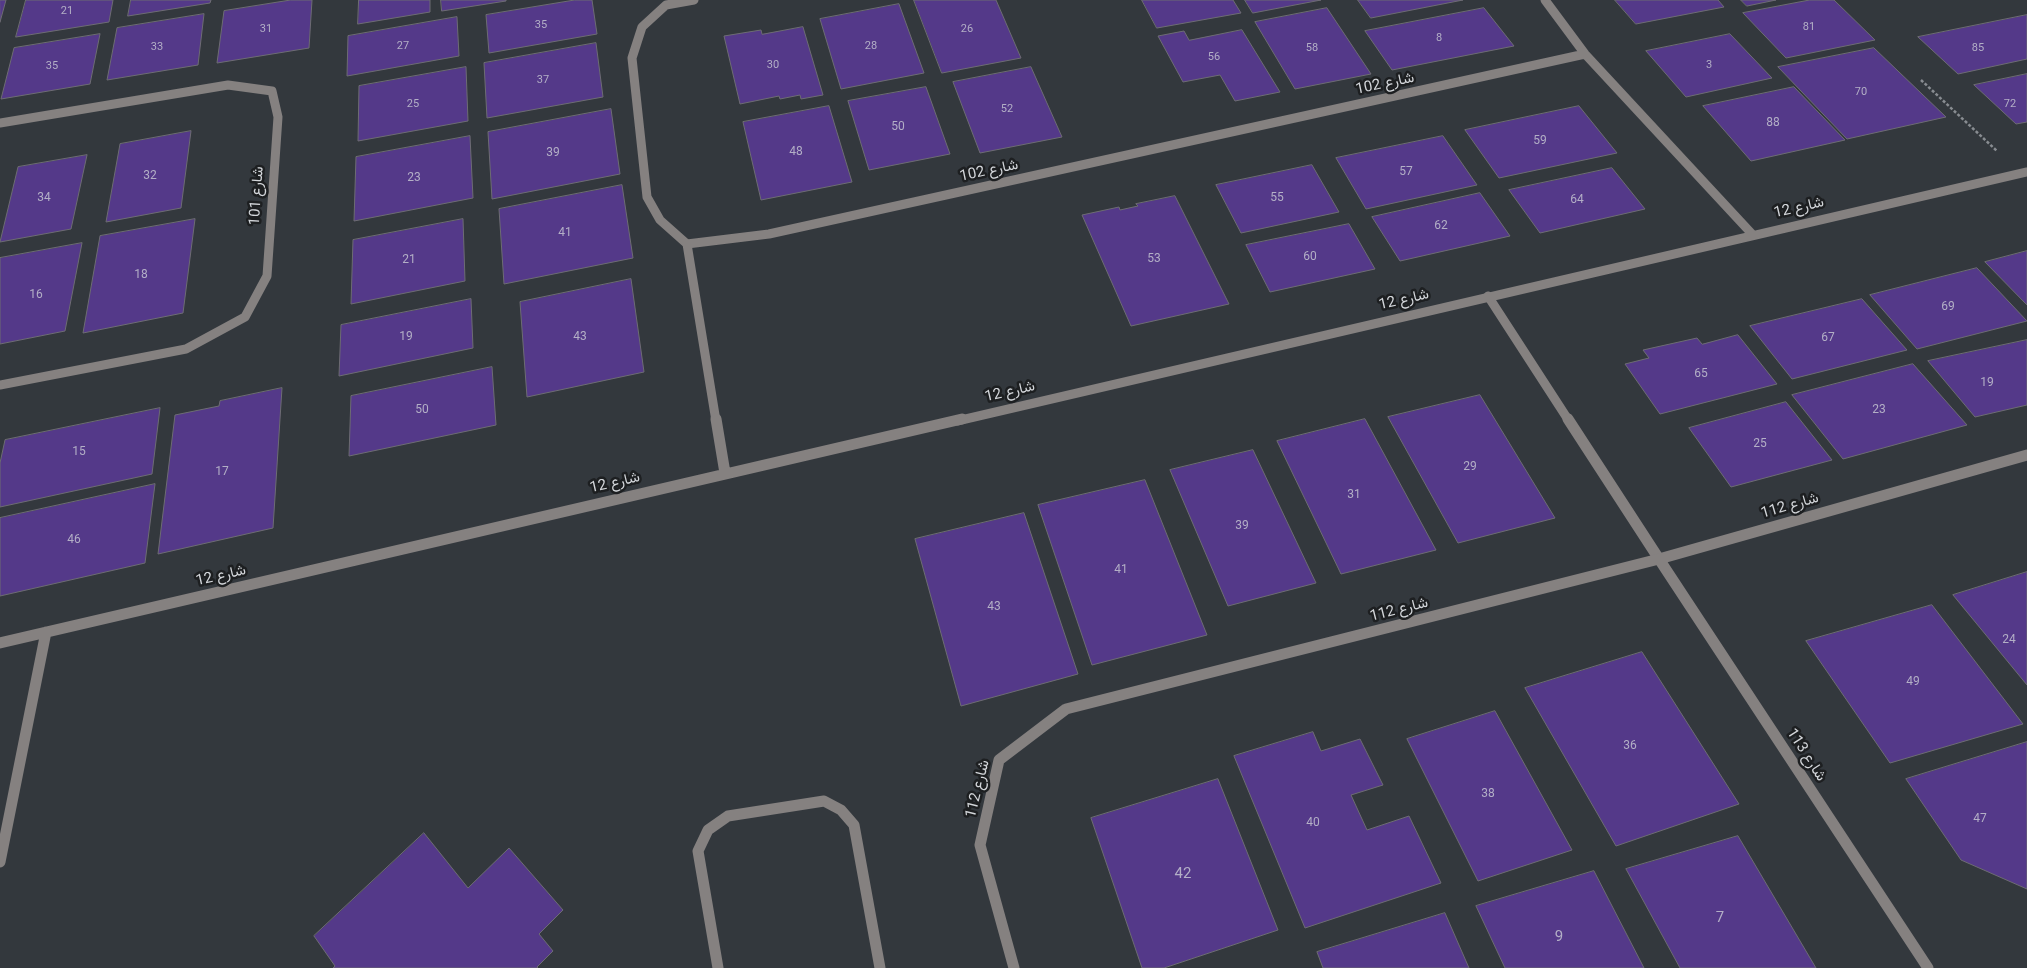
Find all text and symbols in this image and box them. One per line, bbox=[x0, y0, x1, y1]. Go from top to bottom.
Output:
house number: 21 bbox=[61, 4, 73, 18]
house number: 35 bbox=[535, 18, 547, 32]
house number: 81 bbox=[1803, 20, 1815, 34]
house number: 31 bbox=[260, 22, 272, 36]
house number: 26 bbox=[961, 22, 973, 36]
house number: 8 bbox=[1436, 31, 1442, 45]
house number: 27 bbox=[397, 39, 409, 53]
house number: 28 bbox=[865, 39, 877, 53]
house number: 33 bbox=[151, 40, 163, 54]
house number: 58 bbox=[1306, 41, 1318, 55]
house number: 85 bbox=[1972, 41, 1984, 55]
house number: 56 bbox=[1208, 50, 1220, 64]
house number: 30 bbox=[767, 58, 779, 72]
house number: 3 bbox=[1706, 58, 1712, 72]
house number: 35 bbox=[46, 59, 58, 73]
street label: شارع 102 bbox=[1354, 69, 1416, 99]
house number: 37 bbox=[537, 73, 549, 87]
house number: 70 bbox=[1855, 85, 1867, 99]
house number: 25 bbox=[407, 97, 419, 111]
house number: 72 bbox=[2004, 97, 2016, 111]
house number: 52 bbox=[1001, 102, 1013, 116]
house number: 88 bbox=[1766, 116, 1780, 130]
house number: 50 bbox=[891, 120, 905, 134]
house number: 59 bbox=[1533, 134, 1547, 148]
house number: 48 bbox=[789, 145, 803, 159]
house number: 39 bbox=[546, 146, 560, 160]
street label: شارع 102 bbox=[958, 156, 1020, 186]
house number: 57 bbox=[1399, 165, 1413, 179]
street label: شارع 101 bbox=[246, 166, 268, 226]
house number: 32 bbox=[143, 169, 157, 183]
house number: 23 bbox=[407, 171, 421, 185]
house number: 34 bbox=[37, 191, 51, 205]
house number: 55 bbox=[1270, 191, 1284, 205]
house number: 64 bbox=[1570, 193, 1584, 207]
street label: شارع 12 bbox=[1772, 194, 1826, 222]
house number: 62 bbox=[1434, 219, 1448, 233]
house number: 41 bbox=[558, 226, 572, 240]
house number: 60 bbox=[1303, 250, 1317, 264]
house number: 53 bbox=[1147, 252, 1161, 266]
house number: 21 bbox=[402, 253, 416, 267]
house number: 18 bbox=[134, 268, 148, 282]
street label: شارع 12 bbox=[1377, 286, 1431, 314]
house number: 16 bbox=[29, 288, 43, 302]
house number: 69 bbox=[1941, 300, 1955, 314]
house number: 19 bbox=[399, 330, 413, 344]
house number: 43 bbox=[573, 330, 587, 344]
house number: 67 bbox=[1821, 331, 1835, 345]
house number: 65 bbox=[1694, 367, 1708, 381]
house number: 19 bbox=[1980, 376, 1994, 390]
street label: شارع 12 bbox=[983, 378, 1037, 406]
house number: 50 bbox=[415, 403, 429, 417]
house number: 23 bbox=[1872, 403, 1886, 417]
house number: 25 bbox=[1753, 437, 1767, 451]
house number: 15 bbox=[72, 445, 86, 459]
house number: 29 bbox=[1463, 460, 1477, 474]
house number: 17 bbox=[215, 465, 229, 479]
street label: شارع 12 bbox=[588, 469, 642, 497]
house number: 31 bbox=[1347, 488, 1361, 502]
street label: شارع 112 bbox=[1759, 489, 1821, 523]
house number: 39 bbox=[1235, 519, 1249, 533]
house number: 46 bbox=[67, 533, 81, 547]
street label: شارع 12 bbox=[194, 562, 248, 590]
house number: 41 bbox=[1114, 563, 1128, 577]
street label: شارع 112 bbox=[1368, 594, 1430, 626]
house number: 43 bbox=[987, 600, 1001, 614]
house number: 24 bbox=[2002, 633, 2016, 647]
house number: 49 bbox=[1906, 675, 1920, 689]
street label: شارع 113 bbox=[1782, 725, 1830, 785]
house number: 36 bbox=[1623, 739, 1637, 753]
street label: شارع 112 bbox=[962, 758, 994, 820]
house number: 38 bbox=[1481, 787, 1495, 801]
house number: 47 bbox=[1973, 812, 1987, 826]
house number: 40 bbox=[1306, 816, 1320, 830]
house number: 42 bbox=[1175, 865, 1191, 883]
house number: 7 bbox=[1716, 909, 1724, 927]
house number: 9 bbox=[1555, 928, 1563, 946]

